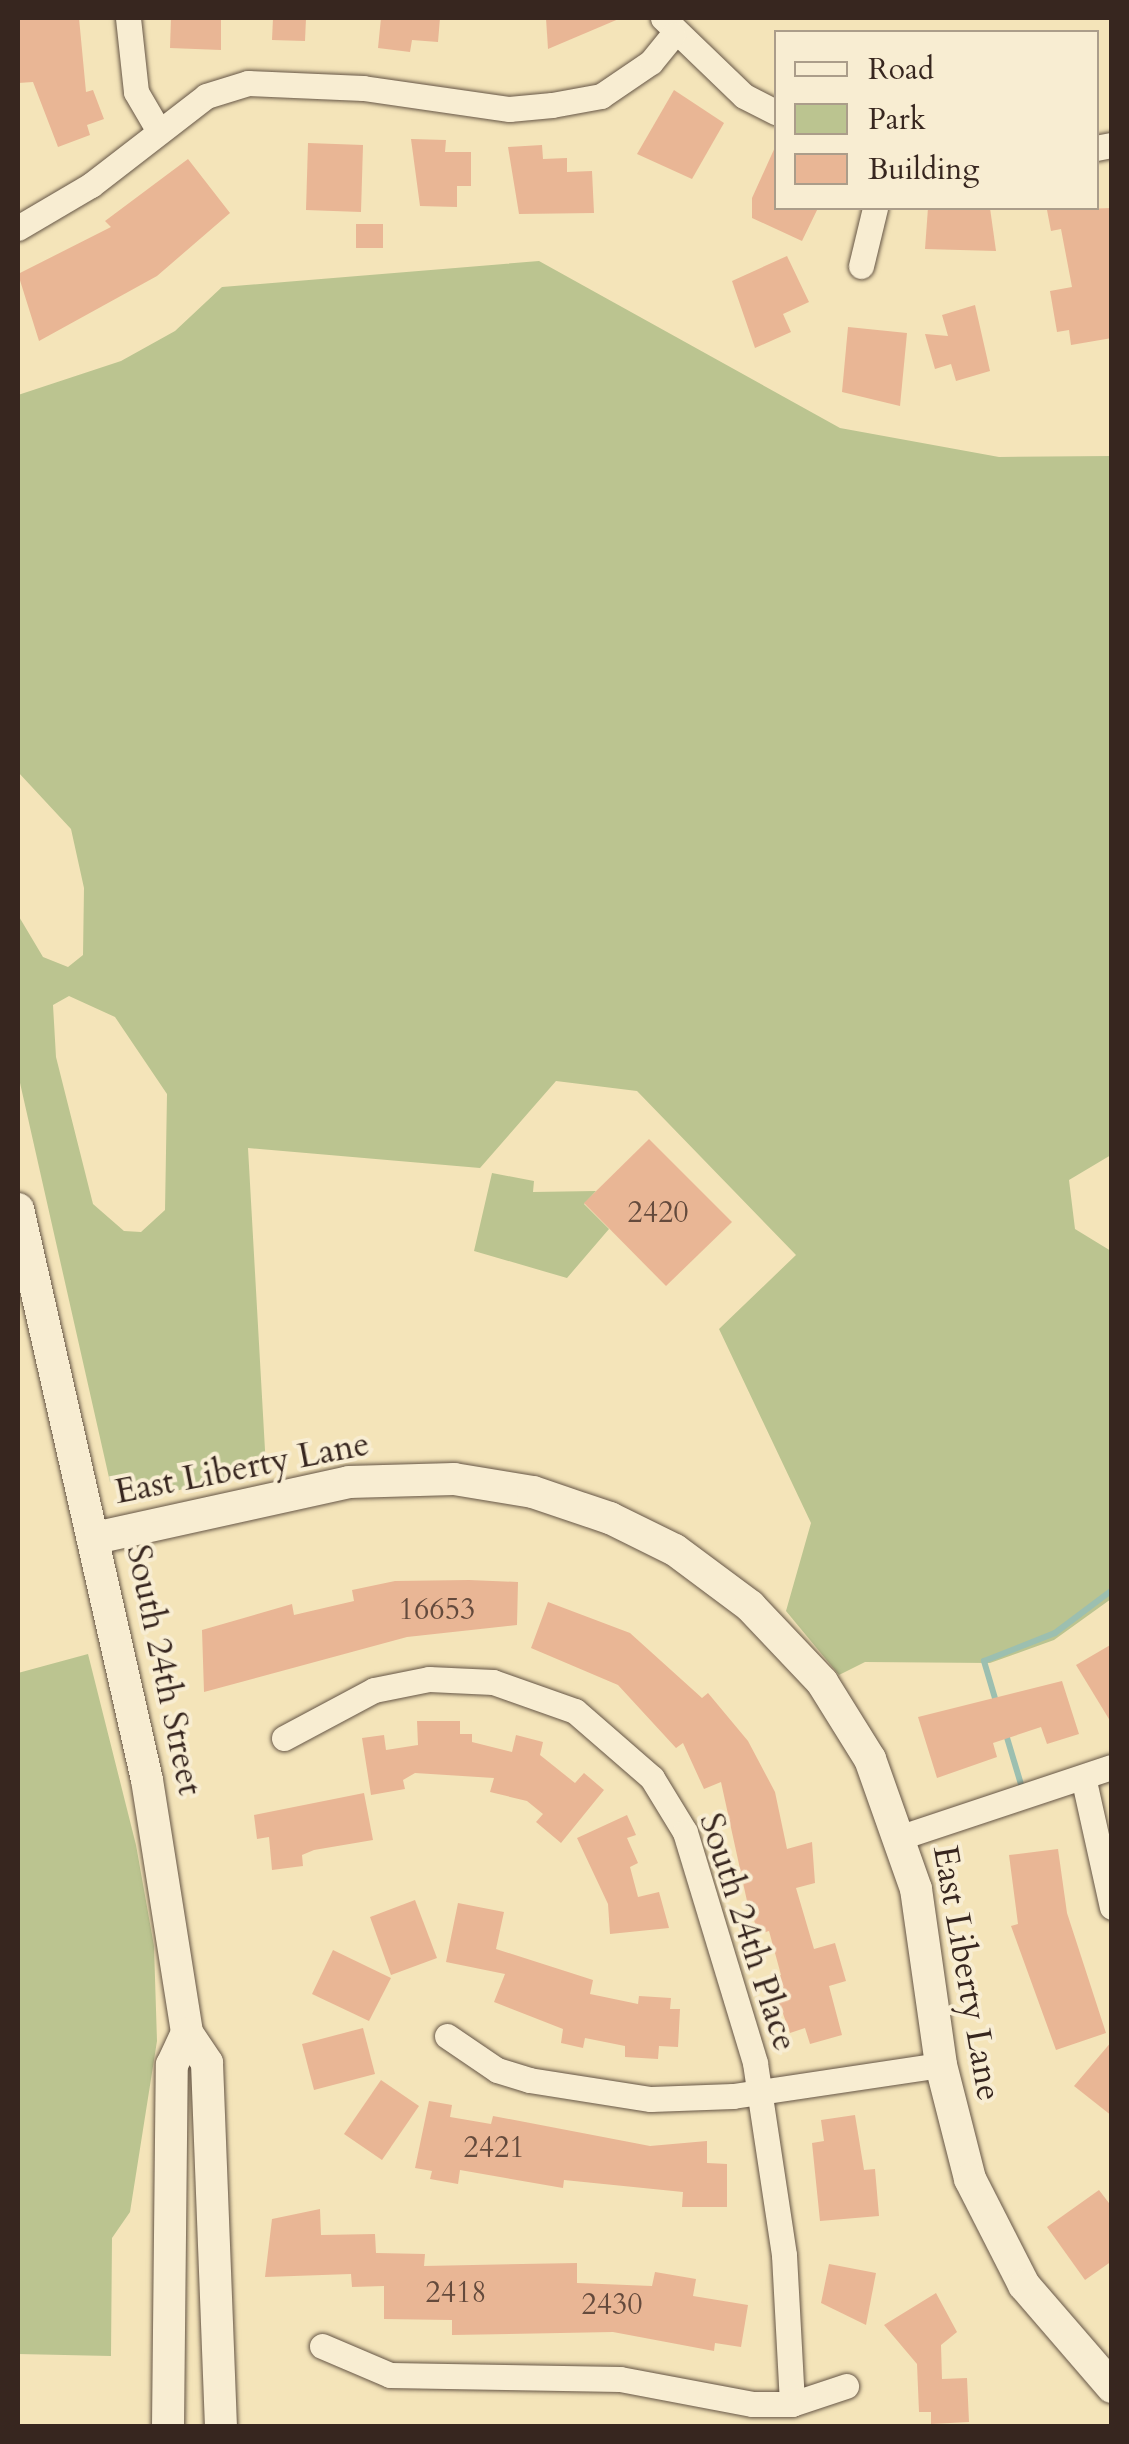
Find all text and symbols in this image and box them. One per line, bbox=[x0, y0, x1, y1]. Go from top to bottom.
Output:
legend bbox=[774, 30, 1099, 210]
text: Road bbox=[868, 49, 934, 90]
text: Park bbox=[868, 99, 926, 140]
text: Building bbox=[868, 149, 979, 190]
house number: 2420 bbox=[627, 1195, 689, 1231]
street label: East Liberty Lane bbox=[111, 1423, 373, 1513]
street label: South 24th Street bbox=[117, 1541, 211, 1799]
house number: 16653 bbox=[399, 1592, 475, 1628]
street label: South 24th Place bbox=[690, 1808, 806, 2056]
street label: East Liberty Lane bbox=[924, 1842, 1010, 2104]
house number: 2421 bbox=[463, 2130, 525, 2166]
house number: 2418 bbox=[425, 2275, 487, 2311]
house number: 2430 bbox=[581, 2287, 643, 2323]

